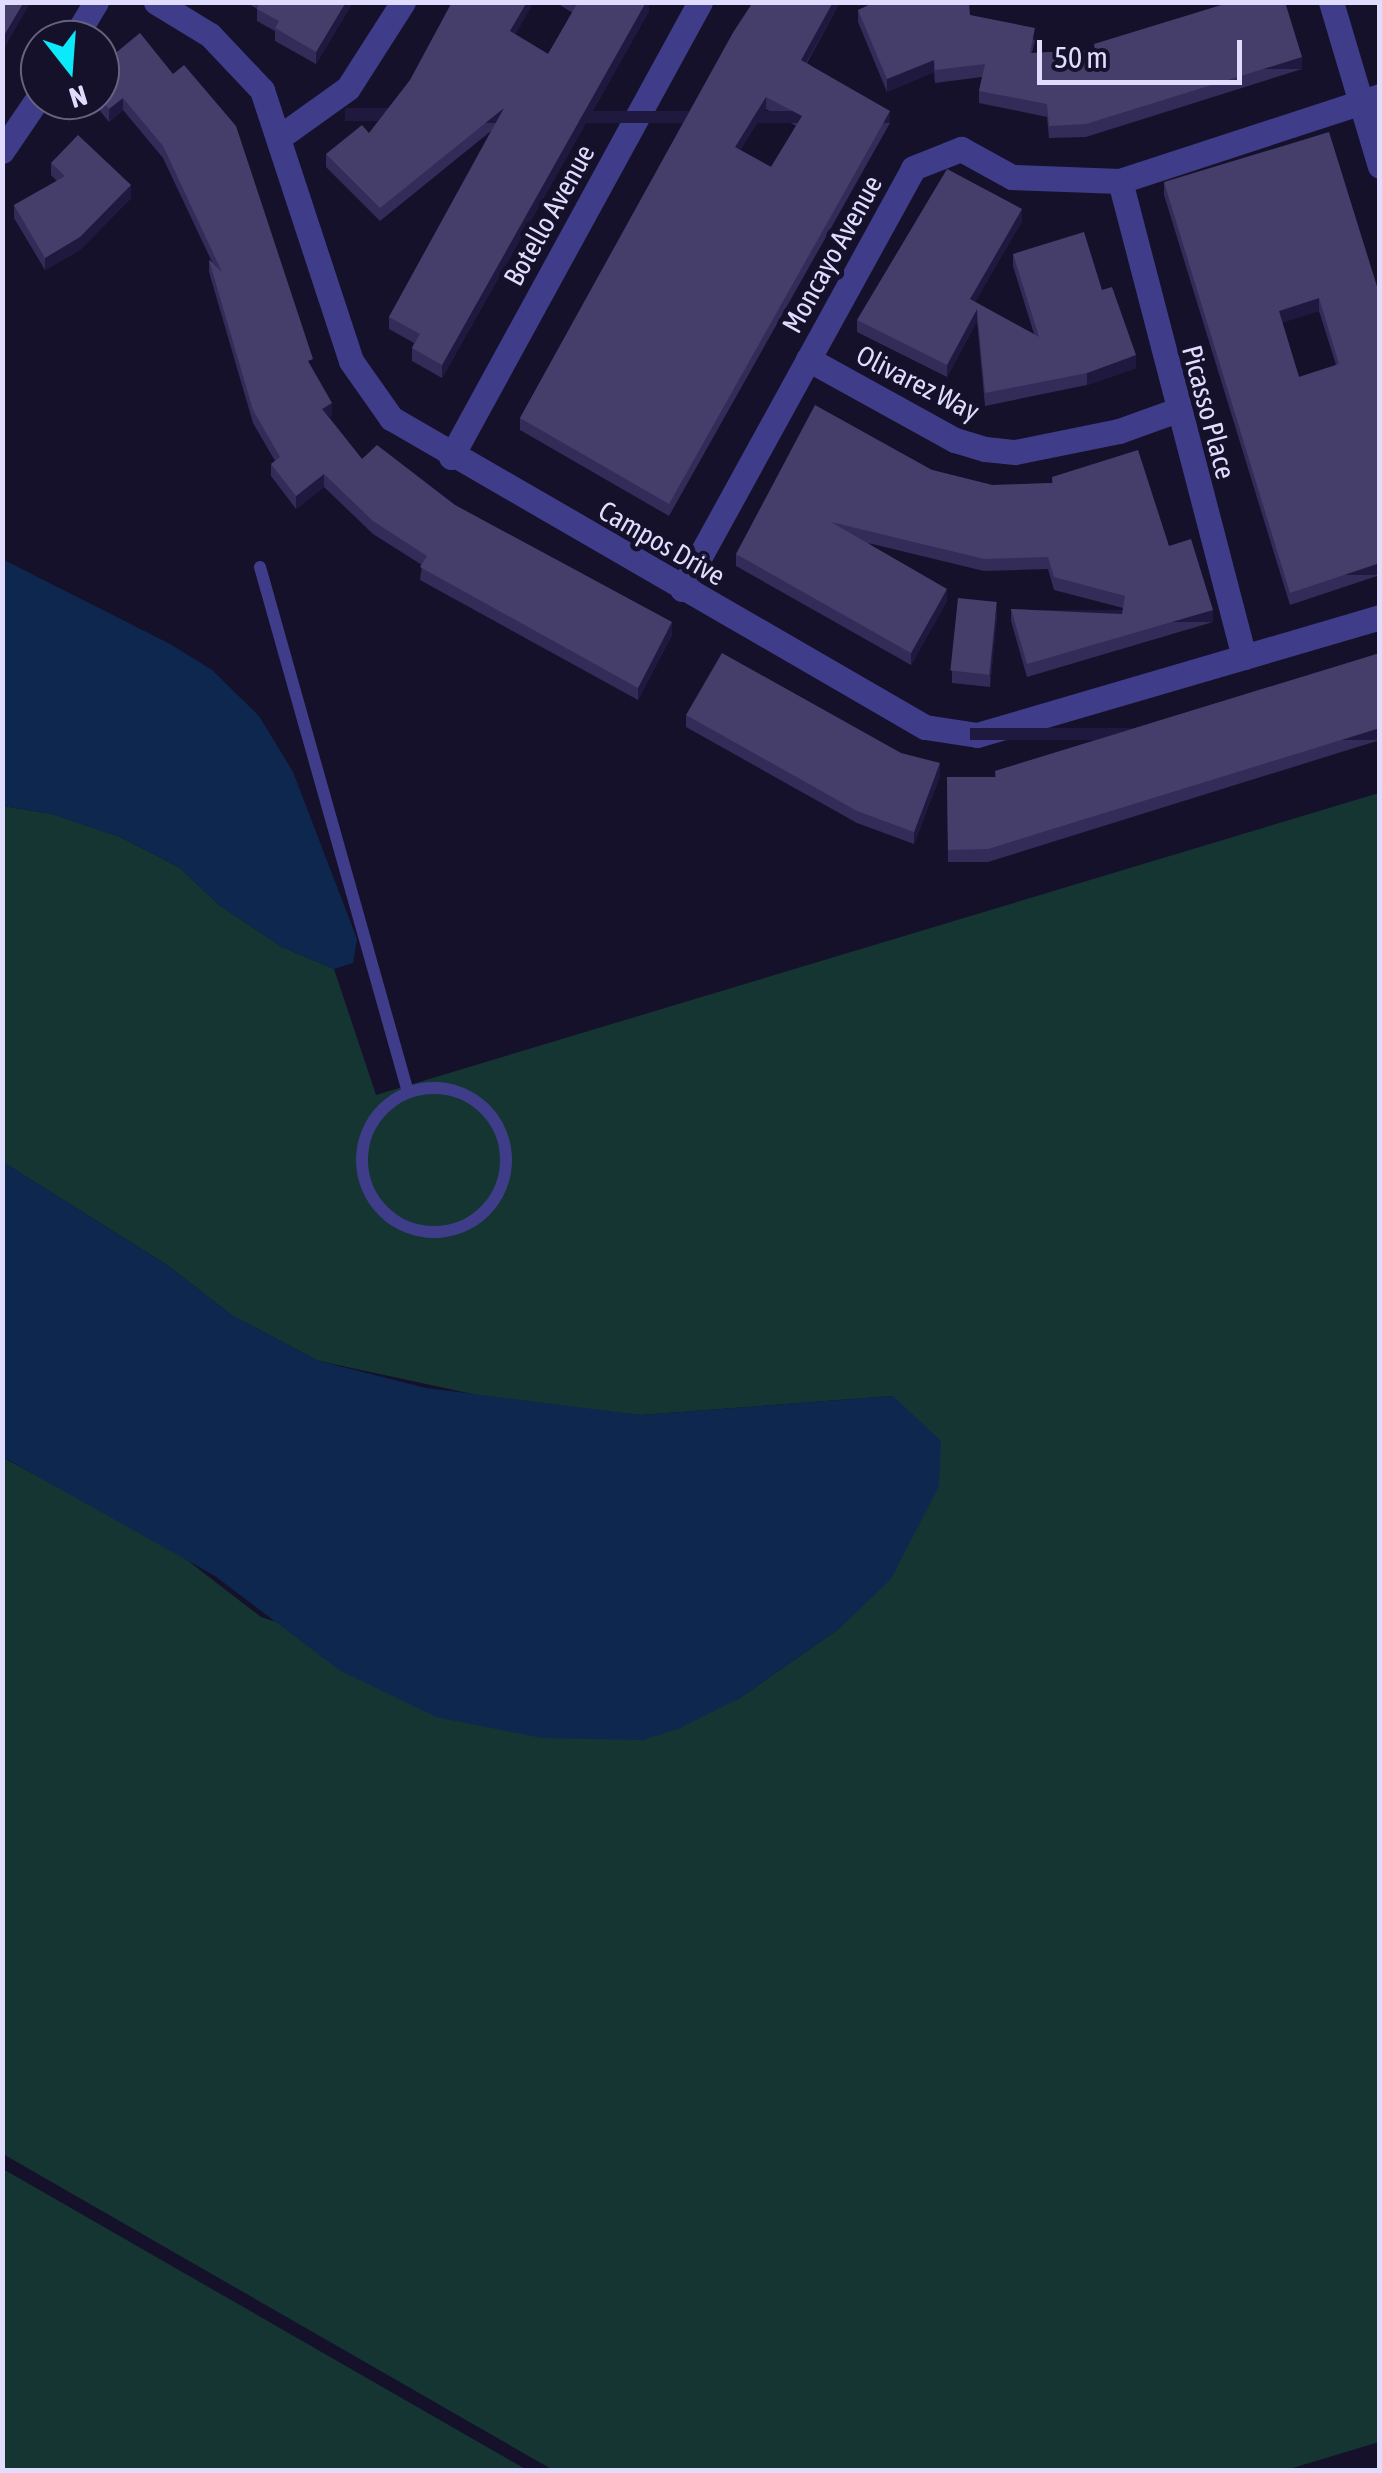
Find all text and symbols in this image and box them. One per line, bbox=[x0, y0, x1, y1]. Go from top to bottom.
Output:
north arrow bbox=[20, 20, 120, 120]
scale bar bbox=[1042, 20, 1247, 82]
text: 50 m bbox=[1054, 40, 1108, 74]
text: N bbox=[66, 79, 91, 114]
street label: Botello Avenue bbox=[496, 139, 602, 291]
street label: Moncayo Avenue bbox=[775, 169, 889, 339]
street label: Olivarez Way bbox=[851, 338, 985, 428]
street label: Picasso Place bbox=[1175, 341, 1243, 483]
street label: Campos Drive bbox=[593, 493, 731, 593]

